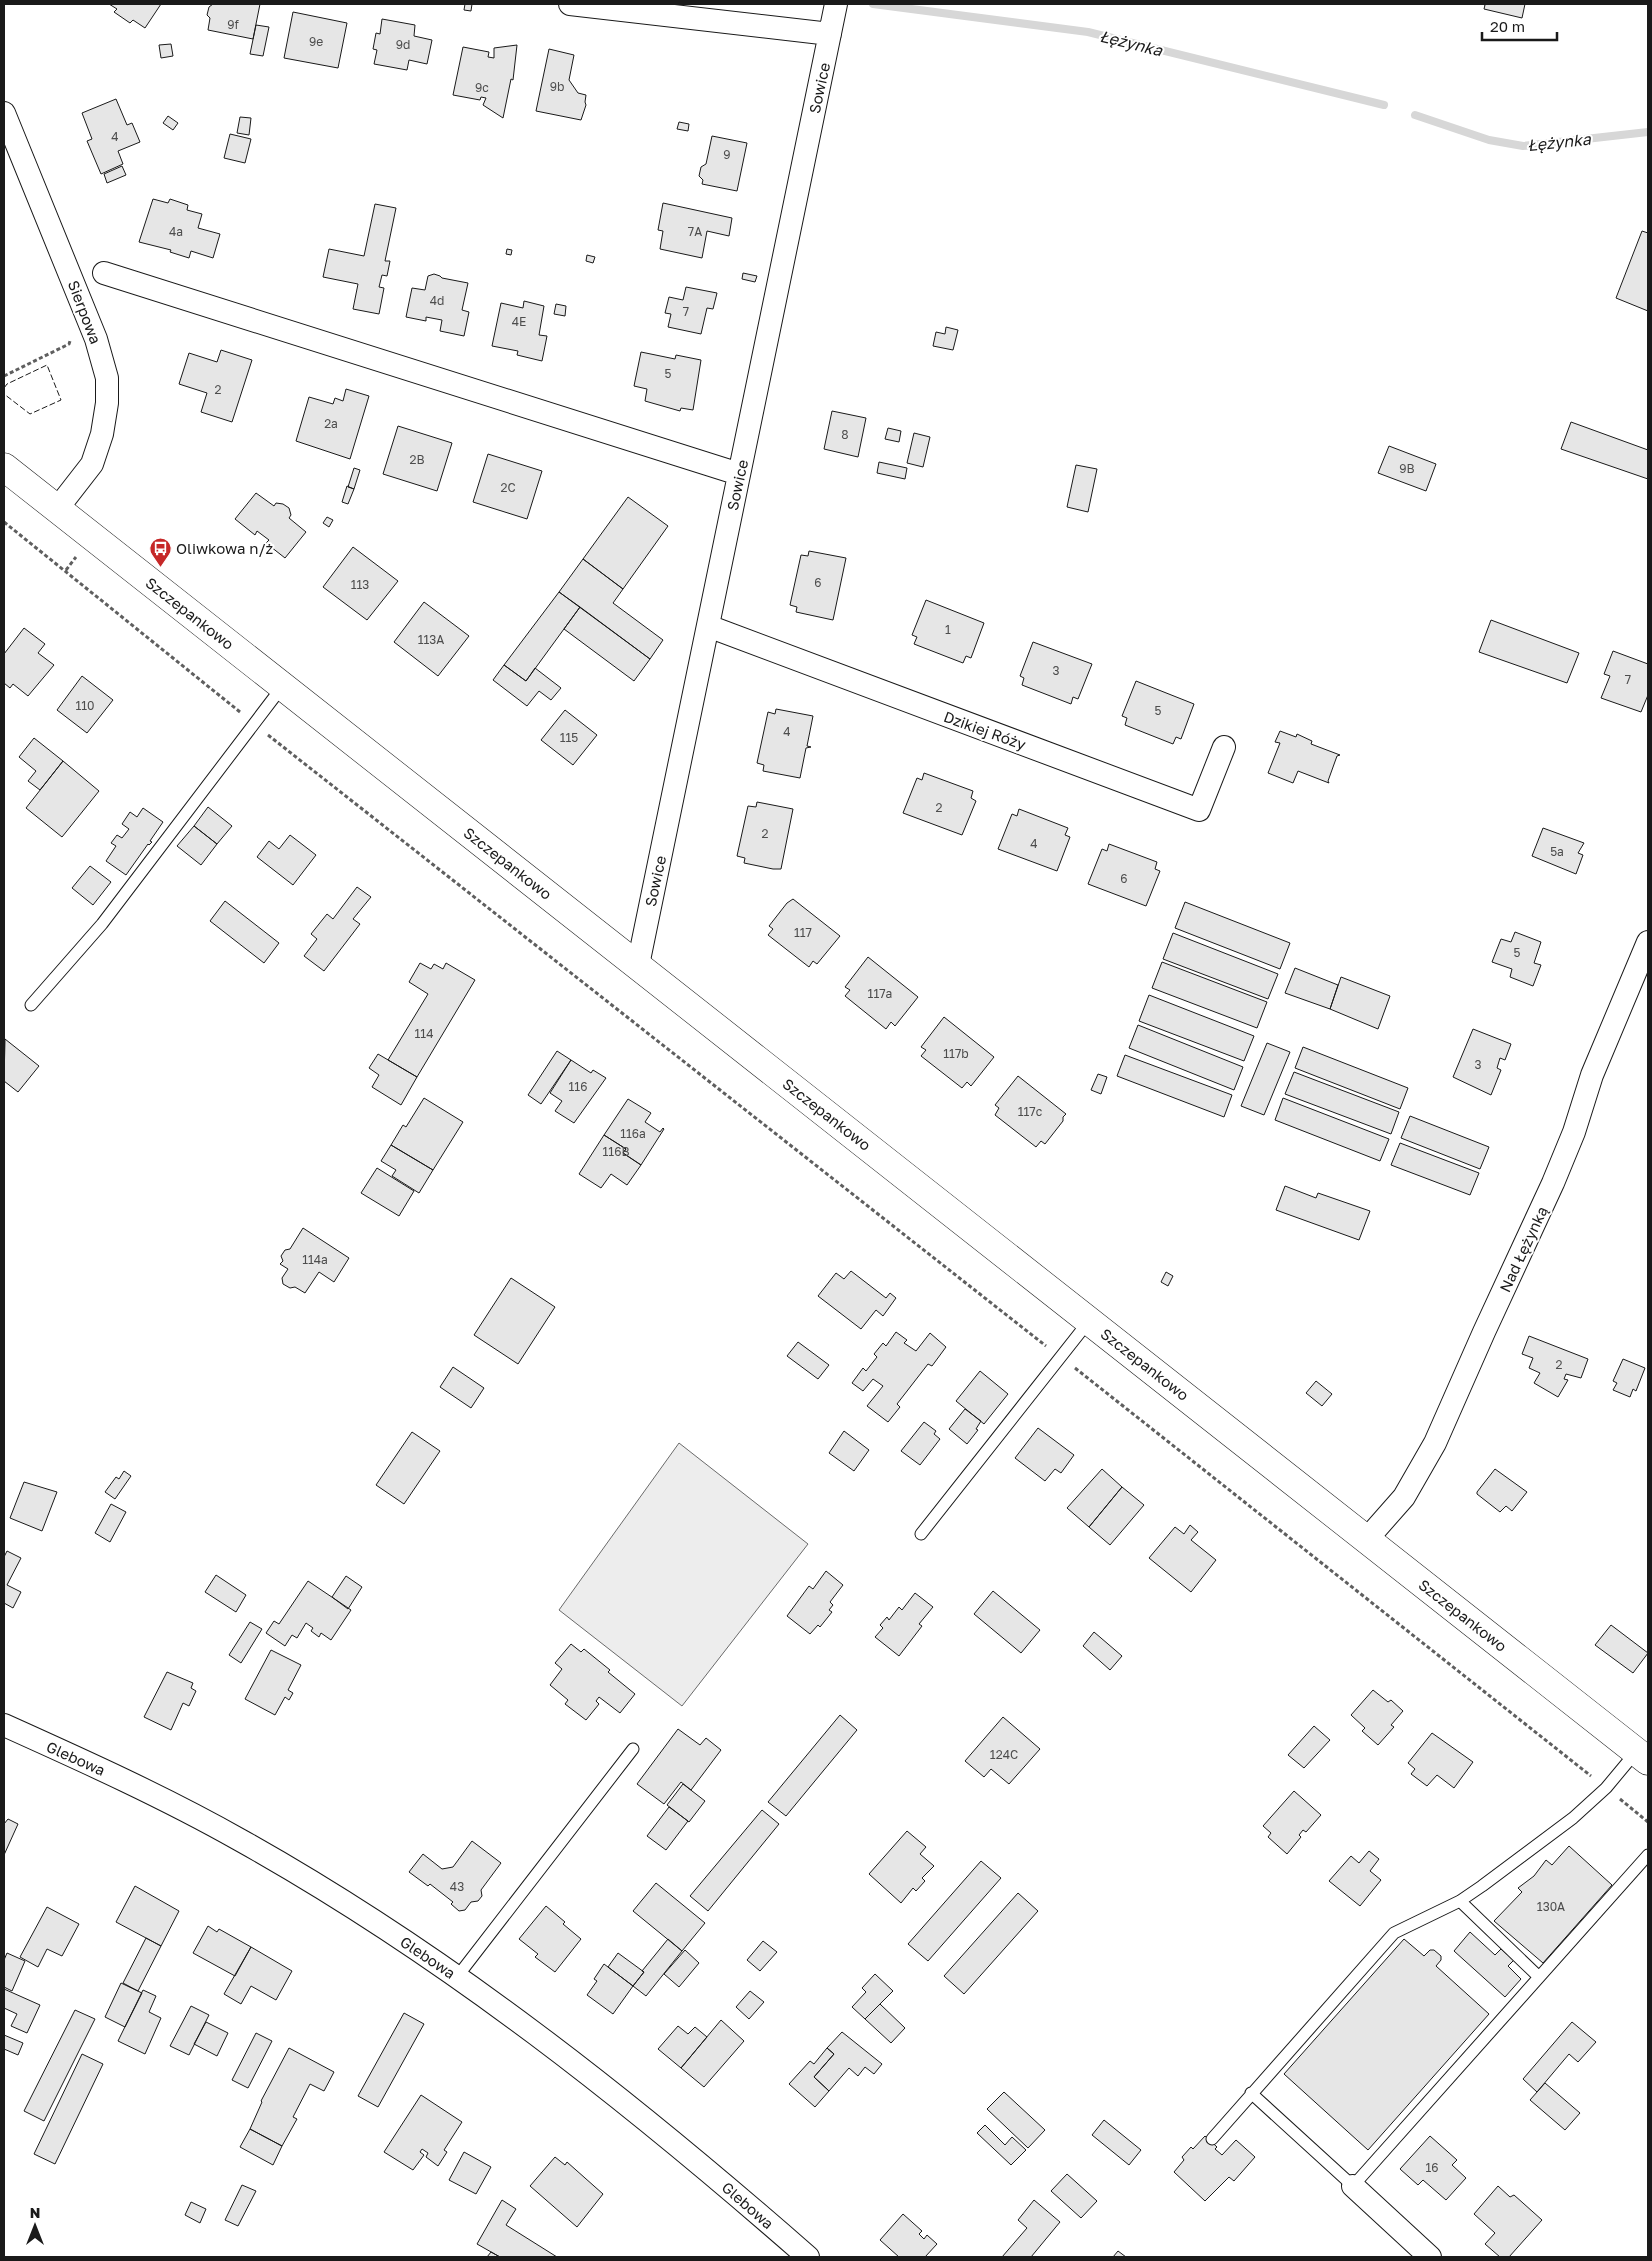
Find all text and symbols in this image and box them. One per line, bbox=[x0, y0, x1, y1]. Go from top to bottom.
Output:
scale bar bbox=[1482, 10, 1557, 42]
house number: 9f bbox=[227, 17, 239, 32]
text: 20 m bbox=[1490, 17, 1525, 35]
water label: Łężynka bbox=[1098, 26, 1165, 61]
house number: 9e bbox=[309, 34, 323, 49]
house number: 9d bbox=[396, 37, 410, 52]
street label: Sowice bbox=[805, 61, 833, 115]
house number: 9b bbox=[550, 79, 564, 94]
house number: 9c bbox=[475, 80, 489, 95]
house number: 4 bbox=[111, 129, 119, 144]
water label: Łężynka bbox=[1526, 129, 1593, 155]
house number: 9 bbox=[723, 147, 731, 162]
house number: 4a bbox=[169, 224, 183, 239]
house number: 7A bbox=[688, 224, 702, 239]
street label: Sierpowa bbox=[65, 278, 105, 346]
house number: 4d bbox=[430, 293, 444, 308]
house number: 7 bbox=[683, 304, 689, 319]
house number: 4E bbox=[512, 314, 526, 329]
house number: 5 bbox=[665, 366, 672, 381]
house number: 2 bbox=[215, 382, 222, 397]
house number: 2a bbox=[324, 416, 338, 431]
house number: 8 bbox=[841, 427, 849, 442]
house number: 2B bbox=[409, 452, 425, 467]
street label: Sowice bbox=[723, 458, 751, 512]
house number: 9B bbox=[1399, 461, 1415, 476]
house number: 2C bbox=[500, 480, 516, 495]
bus stop icon: Oliwkowa n/ż bbox=[148, 536, 172, 567]
place label: Oliwkowa n/ż bbox=[176, 539, 274, 557]
street label: Szczepankowo bbox=[142, 573, 238, 653]
house number: 6 bbox=[814, 575, 822, 590]
house number: 113 bbox=[351, 577, 369, 592]
house number: 1 bbox=[945, 622, 951, 637]
house number: 113A bbox=[418, 632, 444, 647]
house number: 3 bbox=[1052, 663, 1060, 678]
house number: 7 bbox=[1625, 672, 1631, 687]
house number: 110 bbox=[75, 698, 95, 713]
house number: 5 bbox=[1155, 703, 1162, 718]
street label: Dzikiej Róży bbox=[941, 707, 1029, 753]
house number: 4 bbox=[783, 724, 791, 739]
house number: 115 bbox=[560, 730, 578, 745]
house number: 2 bbox=[936, 800, 943, 815]
street label: Szczepankowo bbox=[460, 823, 556, 903]
house number: 2 bbox=[762, 826, 769, 841]
house number: 4 bbox=[1030, 836, 1038, 851]
house number: 5a bbox=[1550, 844, 1564, 859]
street label: Sowice bbox=[641, 854, 669, 908]
house number: 6 bbox=[1120, 871, 1128, 886]
house number: 117 bbox=[794, 925, 812, 940]
house number: 5 bbox=[1514, 945, 1521, 960]
house number: 117a bbox=[868, 986, 892, 1001]
house number: 114 bbox=[415, 1026, 433, 1041]
house number: 117b bbox=[943, 1046, 969, 1061]
house number: 3 bbox=[1474, 1057, 1482, 1072]
street label: Szczepankowo bbox=[779, 1074, 875, 1154]
house number: 116 bbox=[569, 1079, 587, 1094]
house number: 117c bbox=[1018, 1104, 1043, 1119]
house number: 116a bbox=[620, 1126, 646, 1141]
house number: 116B bbox=[603, 1144, 629, 1159]
street label: Nad Łężynką bbox=[1495, 1203, 1551, 1295]
house number: 114a bbox=[302, 1252, 328, 1267]
street label: Szczepankowo bbox=[1097, 1324, 1193, 1404]
house number: 2 bbox=[1556, 1357, 1563, 1372]
street label: Szczepankowo bbox=[1415, 1575, 1511, 1655]
street label: Glebowa bbox=[44, 1737, 108, 1779]
house number: 124C bbox=[990, 1747, 1018, 1762]
house number: 43 bbox=[450, 1879, 464, 1894]
house number: 130A bbox=[1537, 1899, 1565, 1914]
street label: Glebowa bbox=[397, 1932, 459, 1982]
house number: 16 bbox=[1425, 2160, 1439, 2175]
street label: Glebowa bbox=[719, 2178, 777, 2232]
north arrow bbox=[10, 2201, 60, 2251]
text: N bbox=[30, 2204, 40, 2221]

